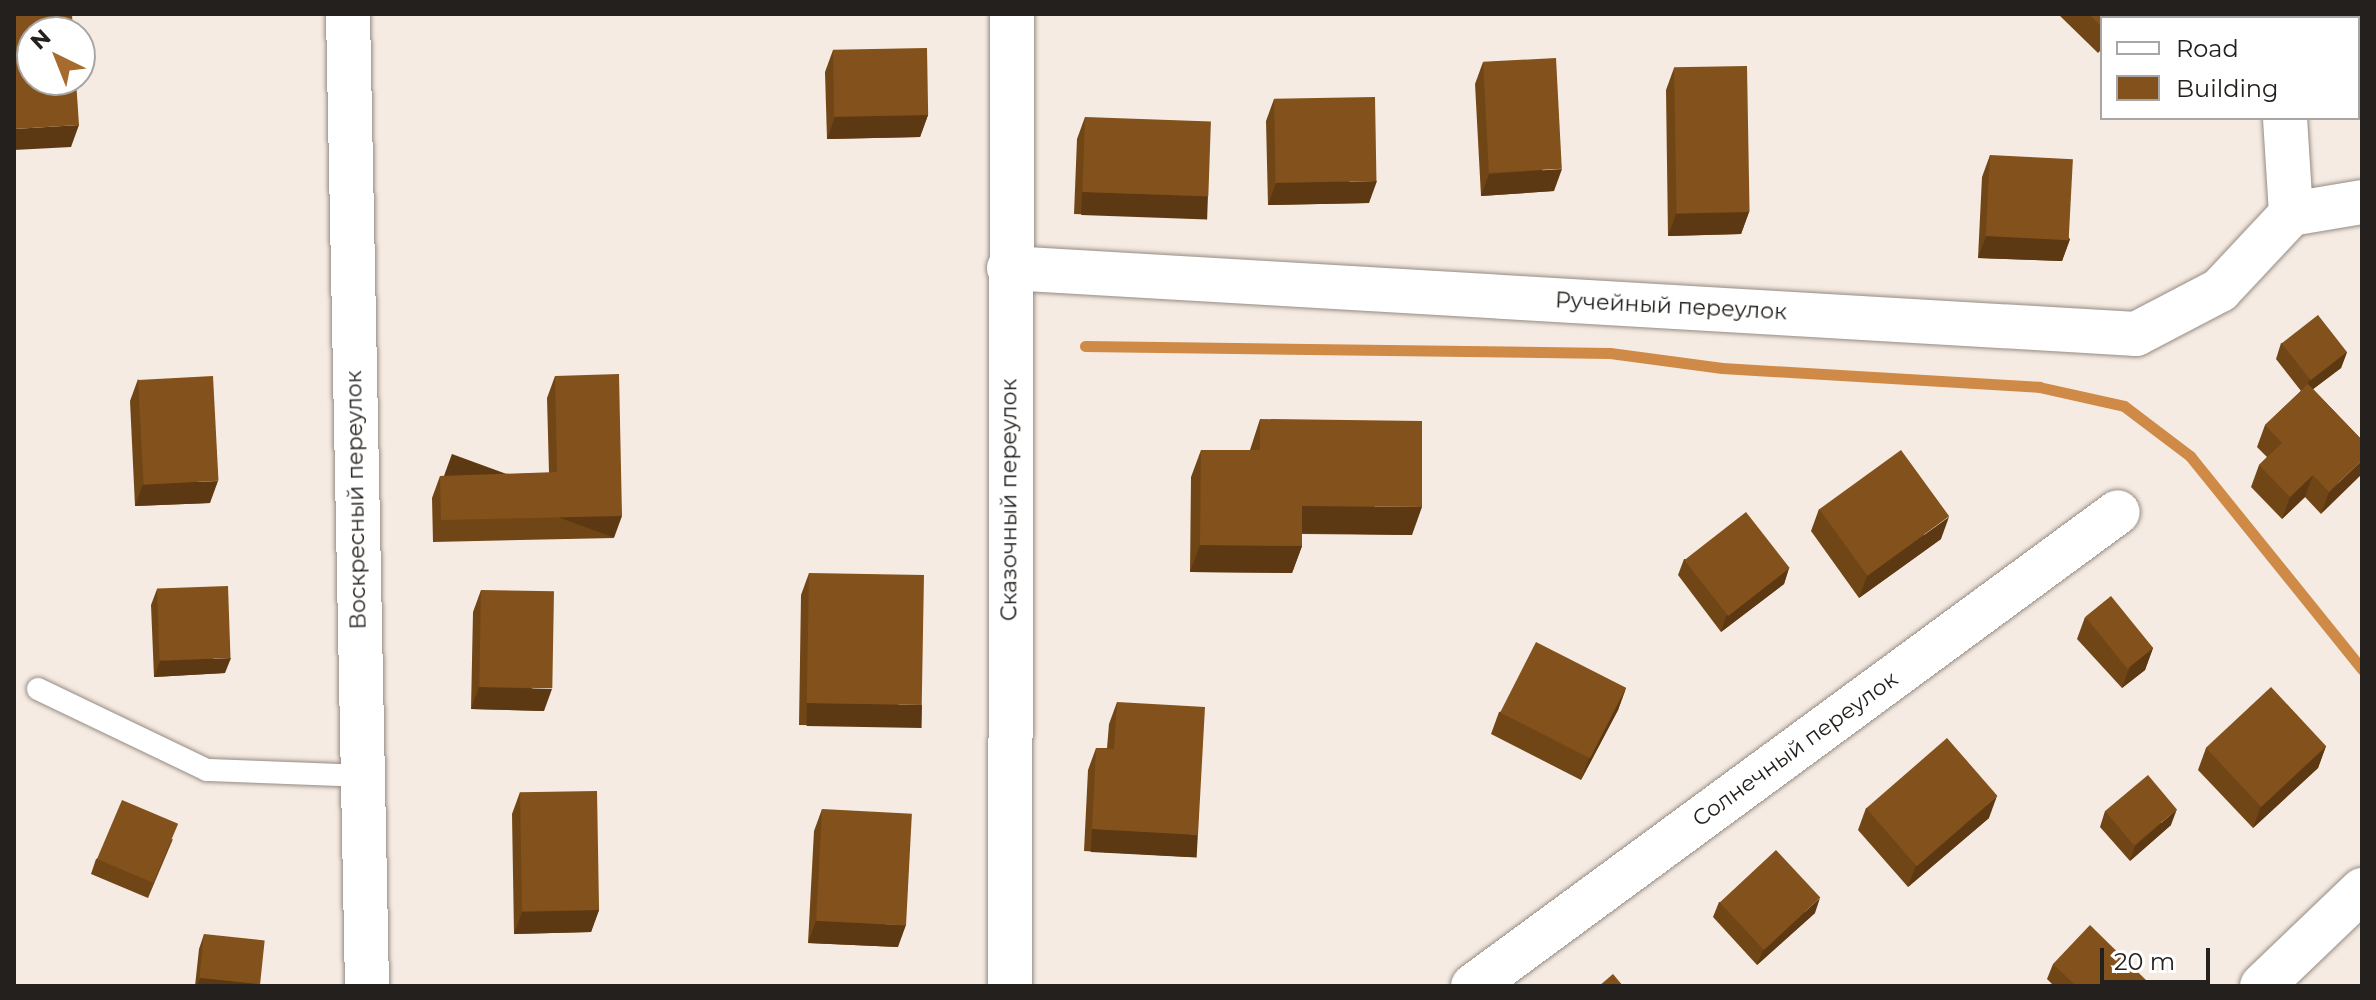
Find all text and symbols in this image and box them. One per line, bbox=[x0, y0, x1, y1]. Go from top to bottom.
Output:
north arrow bbox=[16, 16, 96, 96]
legend bbox=[2100, 16, 2360, 120]
text: N bbox=[25, 24, 56, 55]
text: Road bbox=[2176, 34, 2239, 63]
text: Building bbox=[2176, 74, 2279, 103]
street label: Ручейный переулок bbox=[1554, 287, 1788, 325]
street label: Воскресный переулок bbox=[341, 370, 371, 630]
street label: Сказочный переулок bbox=[996, 379, 1022, 621]
street label: Солнечный переулок bbox=[1687, 666, 1903, 832]
scale bar bbox=[2104, 932, 2214, 982]
text: 20 m bbox=[2114, 947, 2175, 976]

